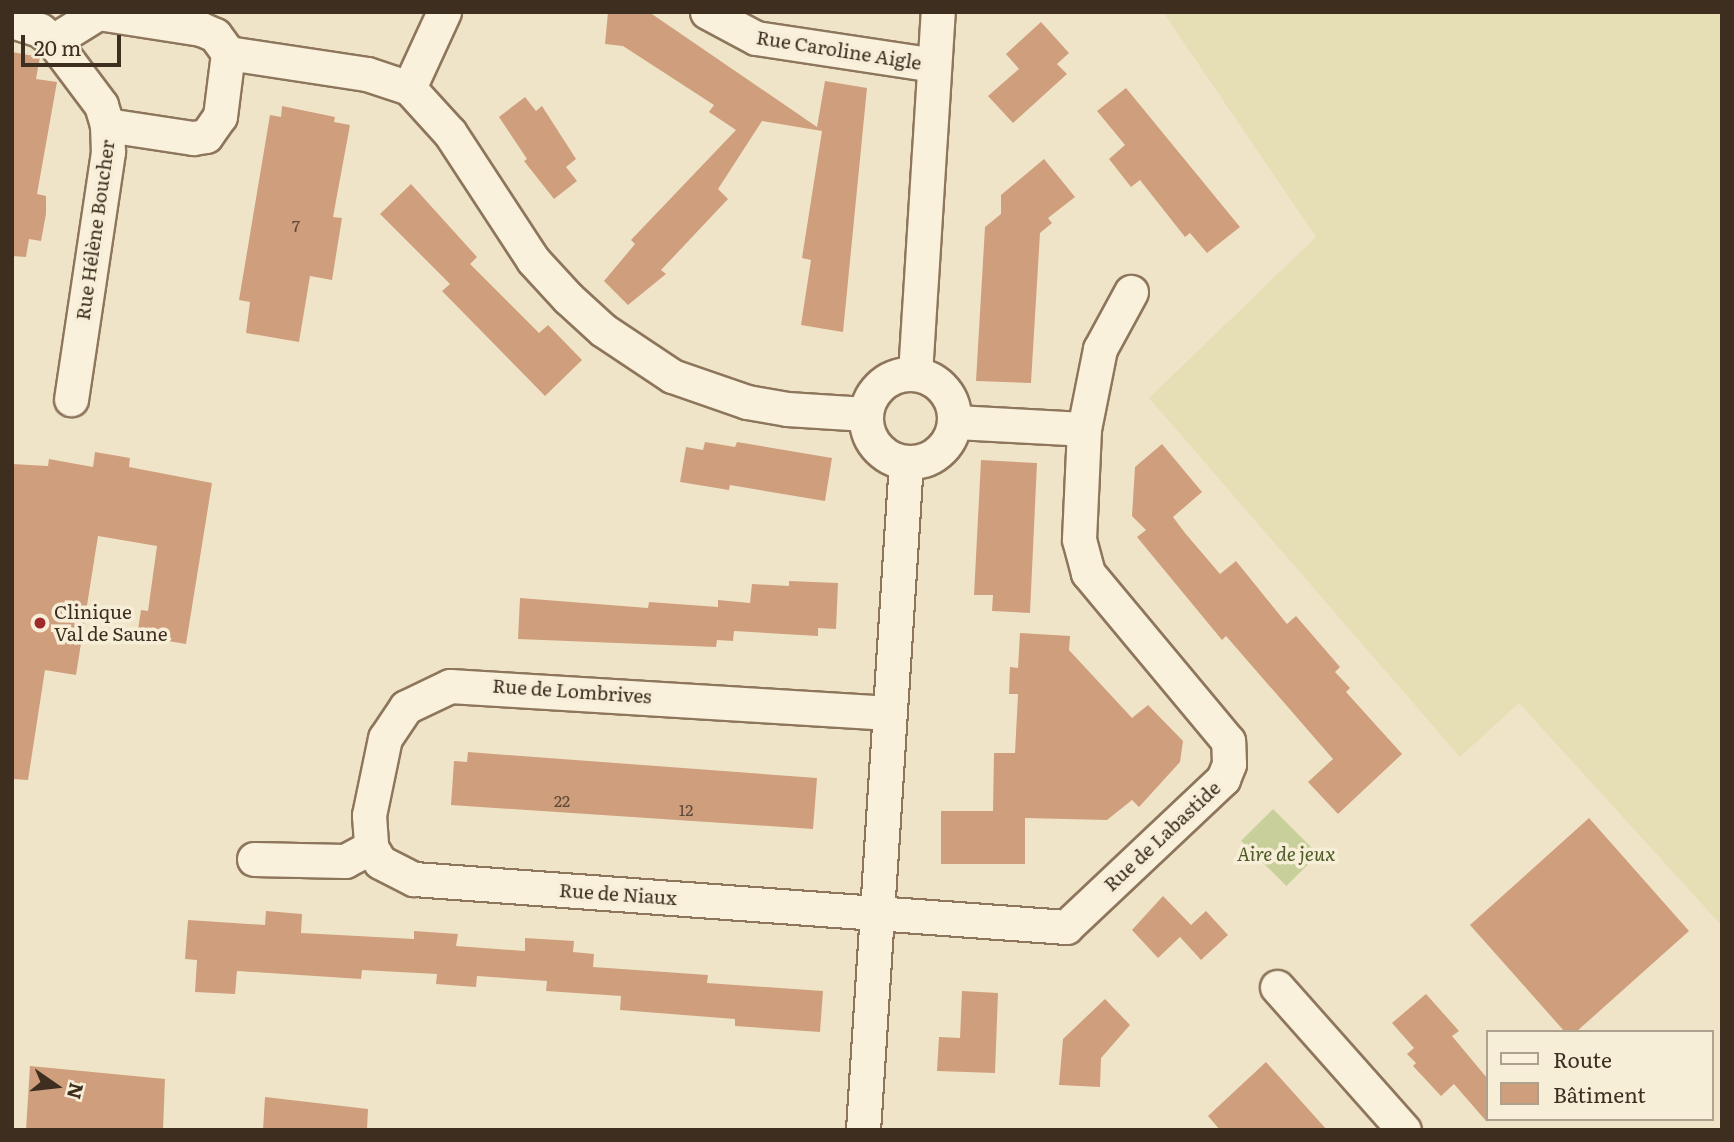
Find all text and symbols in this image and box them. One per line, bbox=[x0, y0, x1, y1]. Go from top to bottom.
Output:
scale bar bbox=[24, 21, 124, 65]
street label: Rue Caroline Aigle bbox=[755, 26, 923, 74]
text: 20 m bbox=[34, 31, 81, 62]
street label: Rue Hélène Boucher bbox=[71, 138, 119, 322]
house number: 7 bbox=[292, 215, 300, 235]
place label: Clinique Val de Saune bbox=[54, 601, 168, 645]
marker: Clinique Val de Saune bbox=[32, 615, 48, 631]
street label: Rue de Lombrives bbox=[492, 674, 652, 708]
street label: Rue de Labastide bbox=[1099, 776, 1225, 896]
house number: 22 bbox=[554, 790, 570, 810]
house number: 12 bbox=[679, 799, 693, 819]
park label: Aire de jeux bbox=[1237, 843, 1335, 865]
street label: Rue de Niaux bbox=[558, 879, 678, 909]
legend bbox=[1486, 1030, 1713, 1121]
text: Route bbox=[1553, 1043, 1612, 1074]
north arrow bbox=[21, 1051, 91, 1121]
text: Bâtiment bbox=[1553, 1078, 1646, 1109]
text: N bbox=[61, 1080, 92, 1102]

